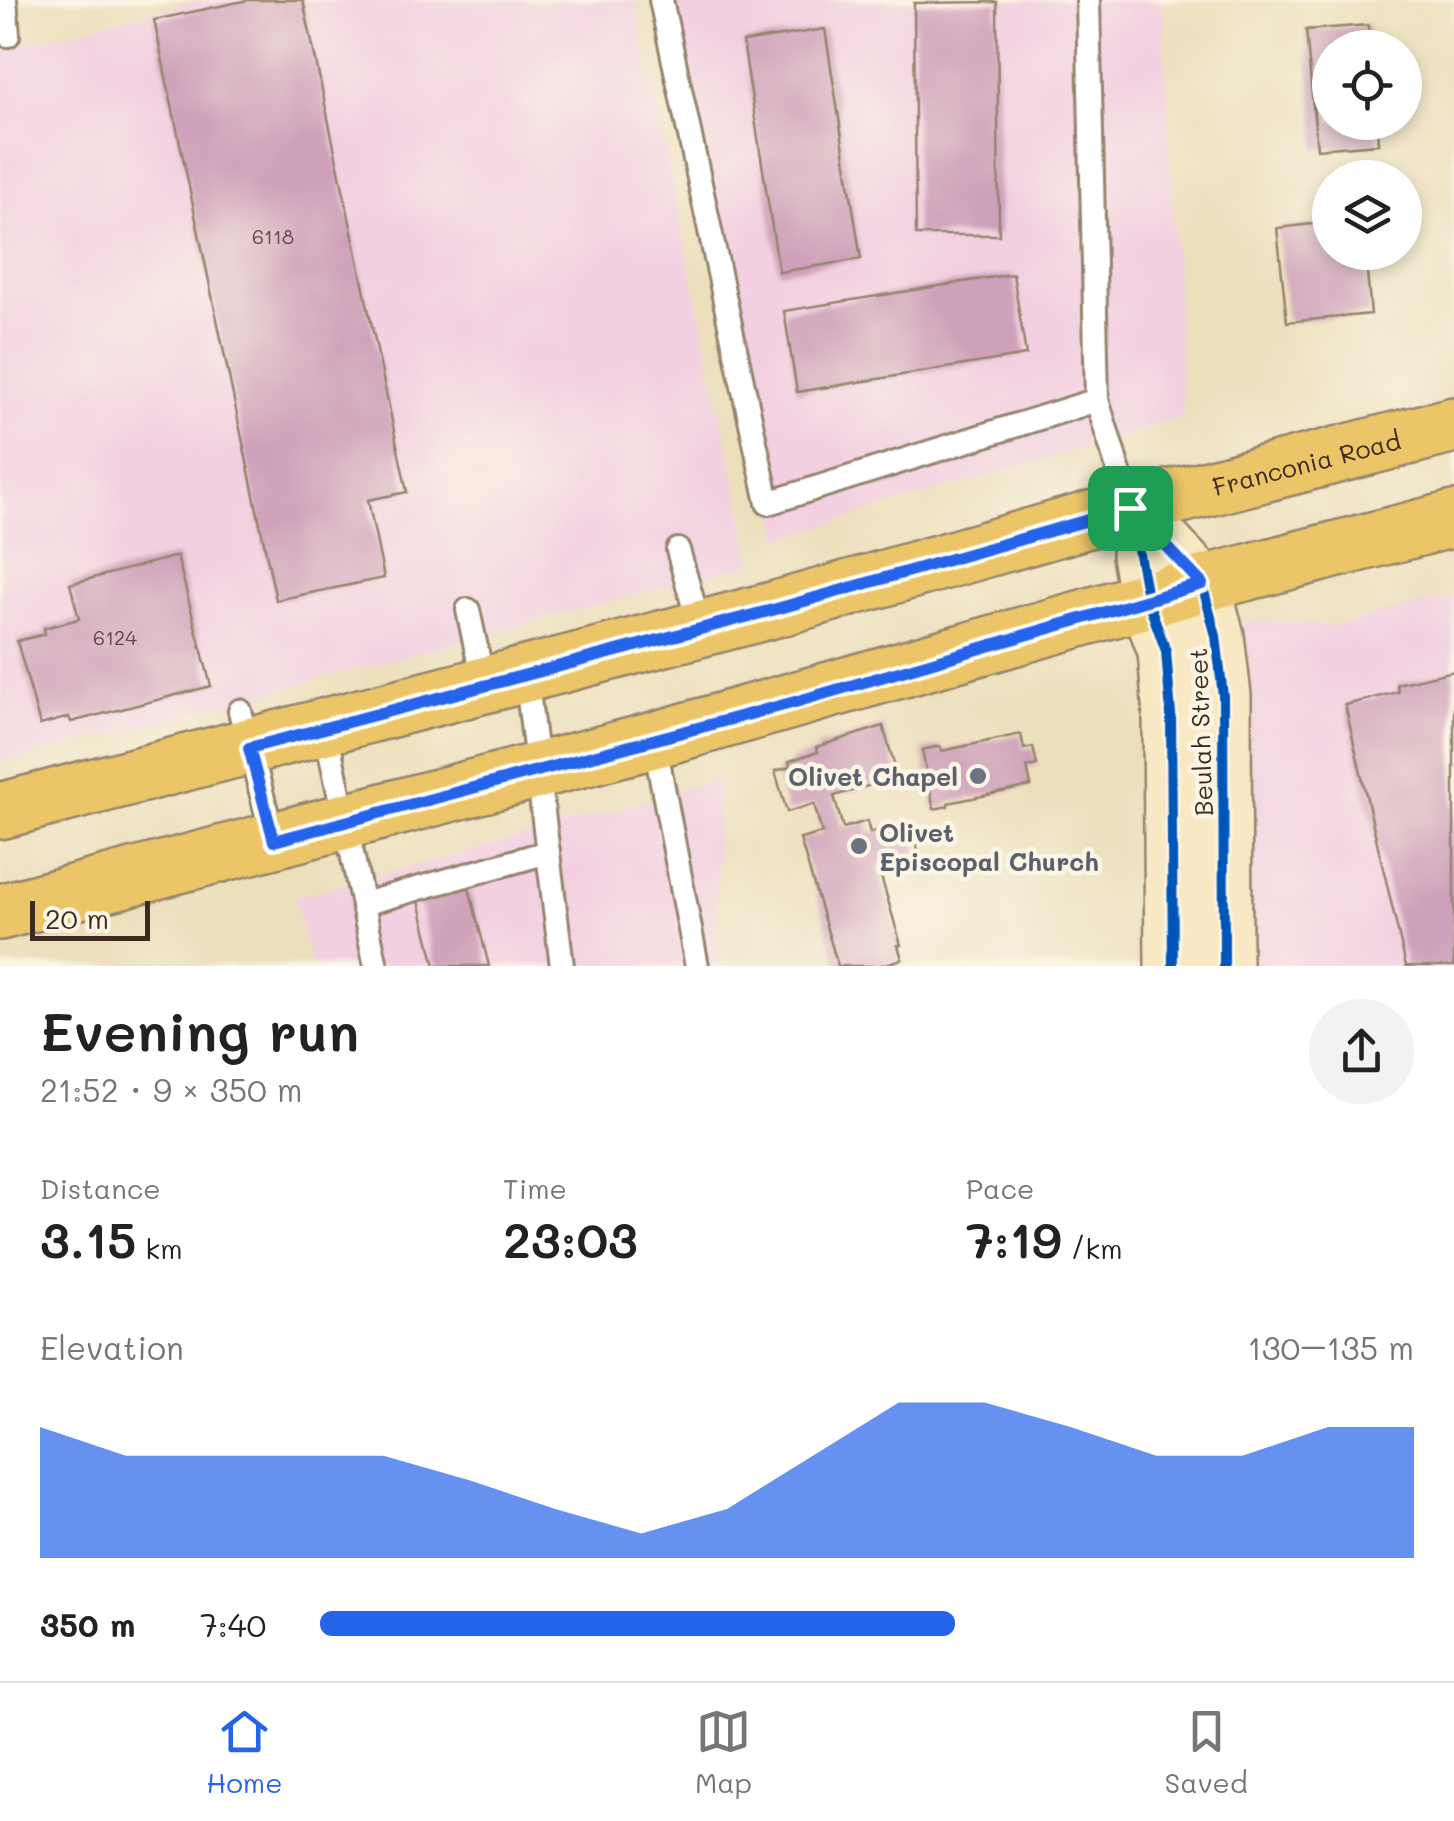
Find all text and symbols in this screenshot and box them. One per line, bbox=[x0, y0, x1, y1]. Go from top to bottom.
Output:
map controls bbox=[1312, 30, 1422, 270]
button: locate bbox=[1312, 30, 1422, 140]
button: layers bbox=[1312, 160, 1422, 270]
house number: 6118 bbox=[252, 223, 294, 249]
street label: Franconia Road bbox=[1209, 423, 1404, 502]
pin bbox=[1088, 466, 1173, 551]
icon: arrive bbox=[1103, 481, 1158, 536]
house number: 6124 bbox=[93, 624, 137, 650]
street label: Beulah Street bbox=[1181, 647, 1219, 817]
place label: Olivet Chapel bbox=[788, 760, 958, 792]
marker: Olivet Chapel bbox=[967, 765, 989, 787]
place label: Olivet Episcopal Church bbox=[879, 816, 1099, 877]
marker: Olivet Episcopal Church bbox=[848, 835, 870, 857]
scale bar bbox=[30, 896, 150, 940]
text: 20 m bbox=[45, 900, 109, 936]
text: Evening run bbox=[40, 994, 359, 1066]
button: share bbox=[1309, 999, 1414, 1104]
text: 21:52 · 9 × 350 m bbox=[40, 1068, 303, 1110]
text: Distance bbox=[40, 1170, 161, 1206]
text: Time bbox=[503, 1170, 567, 1206]
text: Pace bbox=[966, 1170, 1034, 1206]
text: 3.15 bbox=[40, 1206, 136, 1272]
text: 23:03 bbox=[503, 1206, 638, 1272]
text: 7:19 bbox=[966, 1206, 1062, 1272]
text: km bbox=[136, 1230, 183, 1266]
text: /km bbox=[1062, 1230, 1123, 1266]
text: Elevation bbox=[40, 1326, 184, 1368]
text: 130–135 m bbox=[1248, 1326, 1414, 1368]
text: 350 m bbox=[40, 1603, 135, 1645]
text: 7:40 bbox=[200, 1603, 266, 1645]
tab: Home bbox=[206, 1704, 282, 1800]
tab: Map bbox=[695, 1704, 752, 1800]
tab: Saved bbox=[1165, 1704, 1248, 1800]

